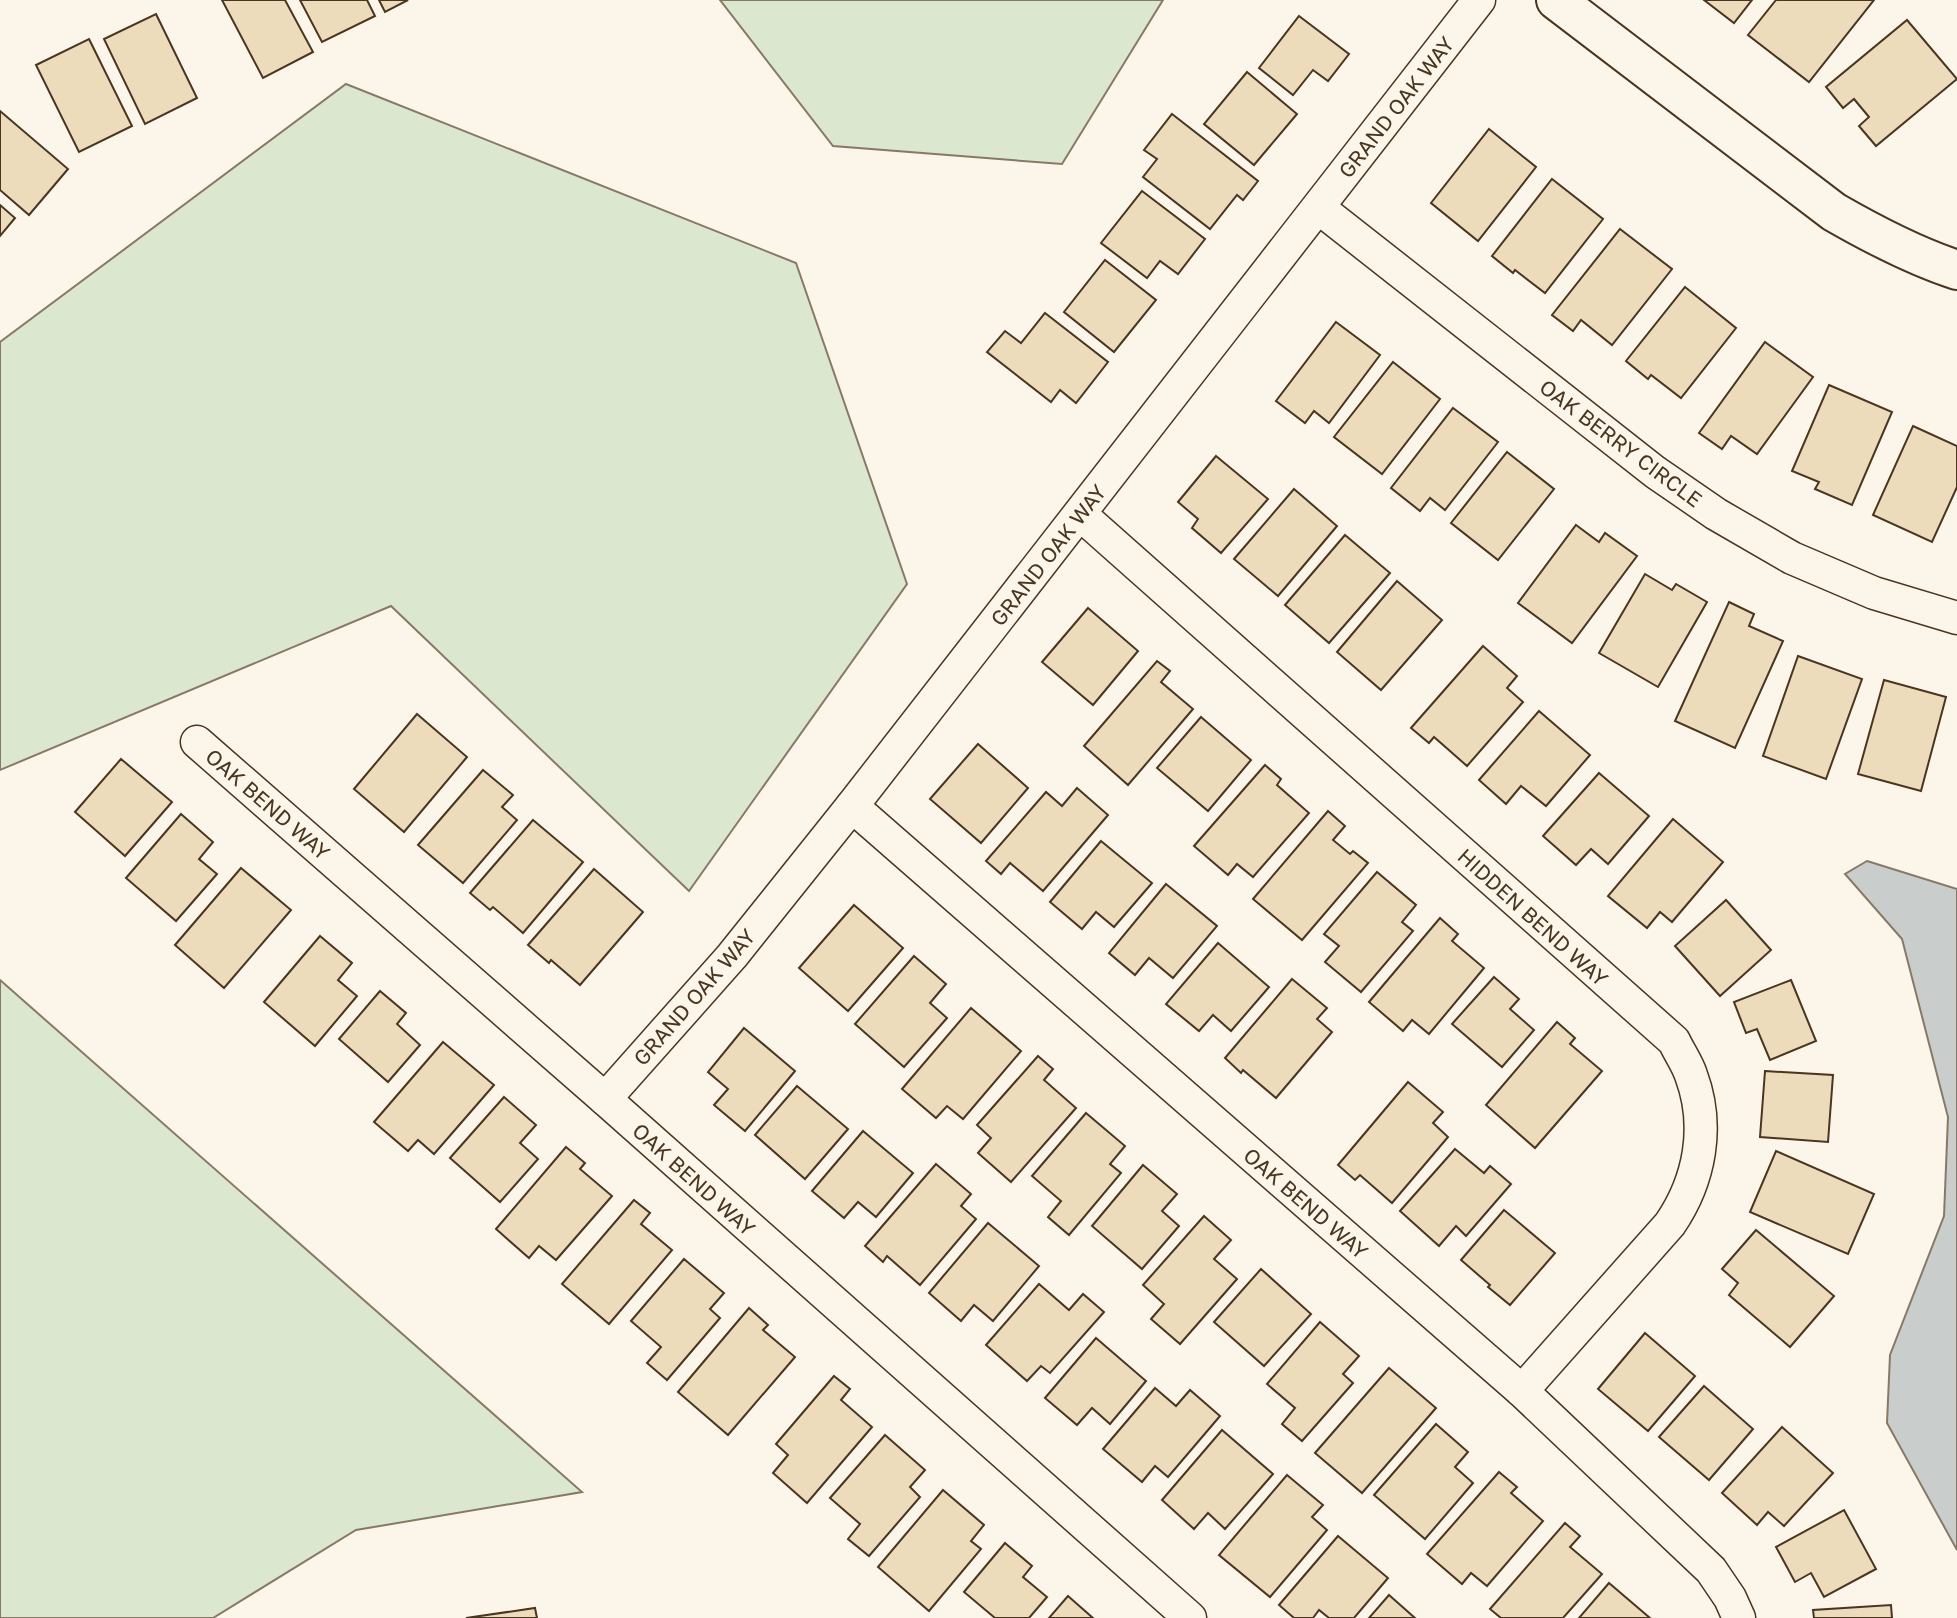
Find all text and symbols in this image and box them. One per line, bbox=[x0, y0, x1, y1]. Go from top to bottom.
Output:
street label: GRAND OAK WAY bbox=[1333, 31, 1460, 183]
street label: OAK BERRY CIRCLE bbox=[1535, 373, 1707, 513]
street label: GRAND OAK WAY bbox=[985, 479, 1112, 631]
street label: OAK BEND WAY bbox=[201, 743, 336, 865]
street label: HIDDEN BEND WAY bbox=[1453, 843, 1614, 992]
street label: GRAND OAK WAY bbox=[628, 923, 761, 1071]
street label: OAK BEND WAY bbox=[627, 1117, 761, 1241]
street label: OAK BEND WAY bbox=[1239, 1142, 1374, 1264]

